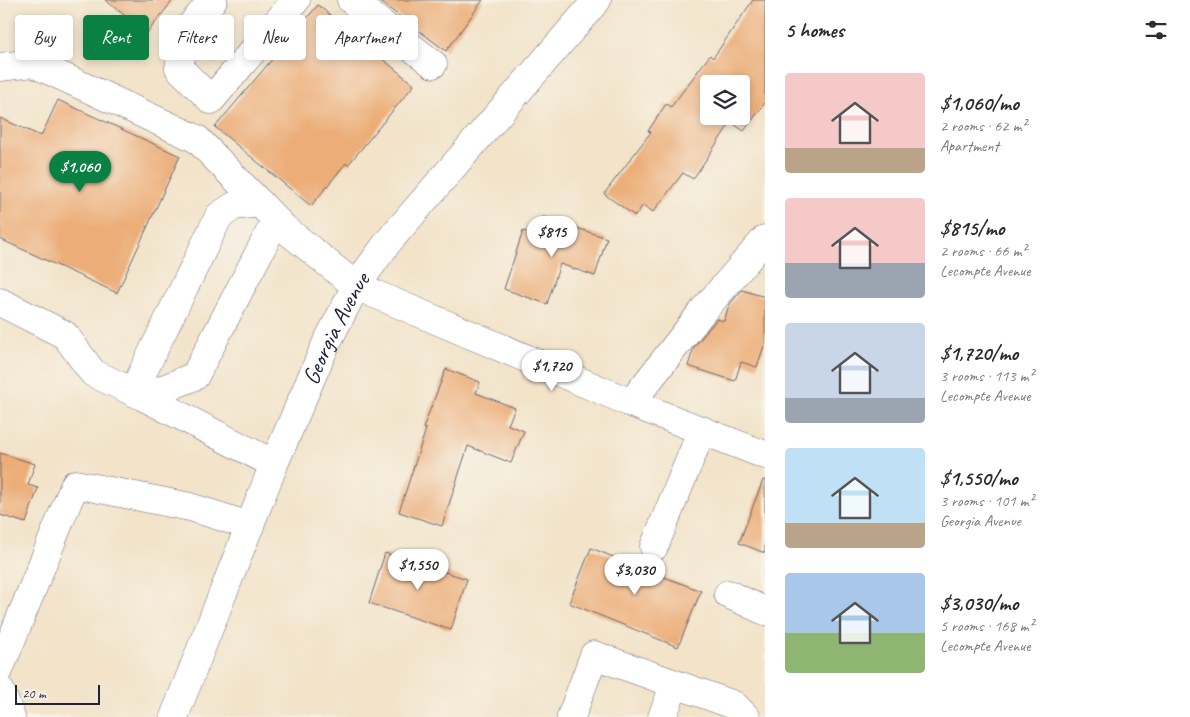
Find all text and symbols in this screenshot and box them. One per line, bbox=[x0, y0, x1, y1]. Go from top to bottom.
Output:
chip: Buy bbox=[15, 15, 73, 60]
chip: Rent bbox=[83, 15, 149, 60]
chip: Filters bbox=[159, 15, 234, 60]
chip: New bbox=[244, 15, 306, 60]
chip: Apartment bbox=[316, 15, 418, 60]
icon: filters bbox=[1142, 16, 1170, 44]
text: 5 homes bbox=[785, 17, 844, 43]
map controls bbox=[700, 75, 750, 125]
button: layers bbox=[700, 75, 750, 125]
text: $1,060/mo bbox=[940, 90, 1019, 116]
icon: home bbox=[825, 93, 885, 153]
text: 2 rooms · 62 m² bbox=[940, 116, 1026, 136]
text: Apartment bbox=[940, 136, 999, 156]
pin: $1,060 bbox=[39, 150, 121, 193]
text: $1,060 bbox=[60, 157, 100, 177]
text: $815/mo bbox=[940, 215, 1004, 241]
pin: $815 bbox=[522, 216, 582, 258]
icon: home bbox=[825, 218, 885, 278]
text: $815 bbox=[538, 222, 566, 242]
text: 2 rooms · 66 m² bbox=[940, 241, 1026, 261]
text: Lecompte Avenue bbox=[940, 261, 1030, 281]
street label: Georgia Avenue bbox=[295, 264, 377, 389]
text: $1,720/mo bbox=[940, 340, 1018, 366]
icon: home bbox=[825, 343, 885, 403]
pin: $1,720 bbox=[511, 350, 593, 392]
text: $1,720 bbox=[532, 356, 572, 376]
text: 3 rooms · 113 m² bbox=[940, 366, 1034, 386]
text: Lecompte Avenue bbox=[940, 386, 1030, 406]
text: $1,550/mo bbox=[940, 465, 1018, 491]
icon: home bbox=[825, 468, 885, 528]
text: 3 rooms · 101 m² bbox=[940, 491, 1034, 511]
text: Georgia Avenue bbox=[940, 511, 1021, 531]
pin: $1,550 bbox=[377, 548, 459, 591]
pin: $3,030 bbox=[594, 554, 676, 596]
text: $1,550 bbox=[399, 555, 437, 575]
text: $3,030 bbox=[615, 560, 655, 580]
text: $3,030/mo bbox=[940, 590, 1018, 616]
icon: home bbox=[825, 593, 885, 653]
text: 5 rooms · 168 m² bbox=[940, 616, 1034, 636]
text: Lecompte Avenue bbox=[940, 636, 1030, 656]
scale bar bbox=[15, 682, 100, 705]
text: 20 m bbox=[22, 685, 46, 702]

